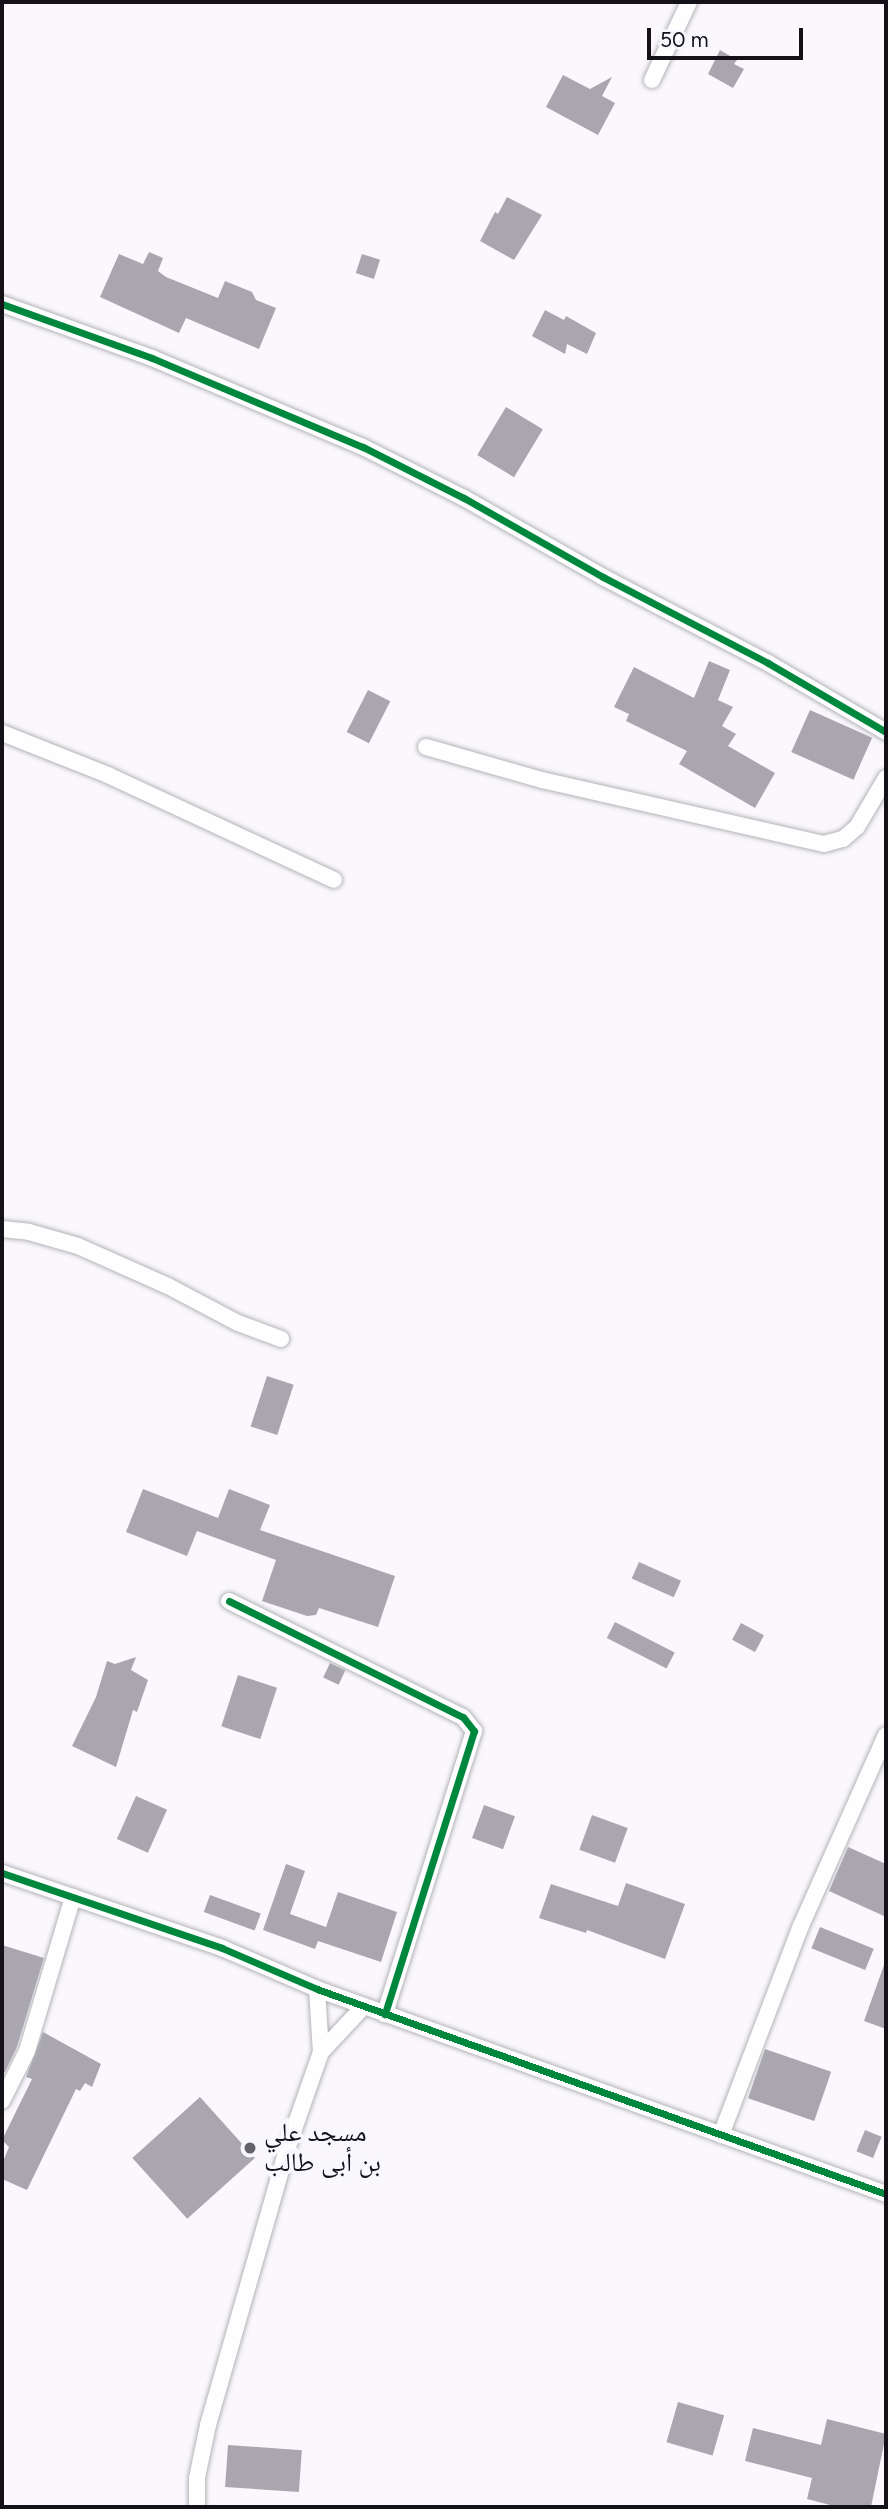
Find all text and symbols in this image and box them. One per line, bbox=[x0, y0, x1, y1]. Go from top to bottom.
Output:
scale bar bbox=[650, 14, 806, 58]
text: 50 m bbox=[660, 27, 709, 52]
place label: مسجد علي بن أبى طالب bbox=[264, 2117, 381, 2178]
marker: مسجد علي بن أبى طالب bbox=[242, 2140, 258, 2156]

